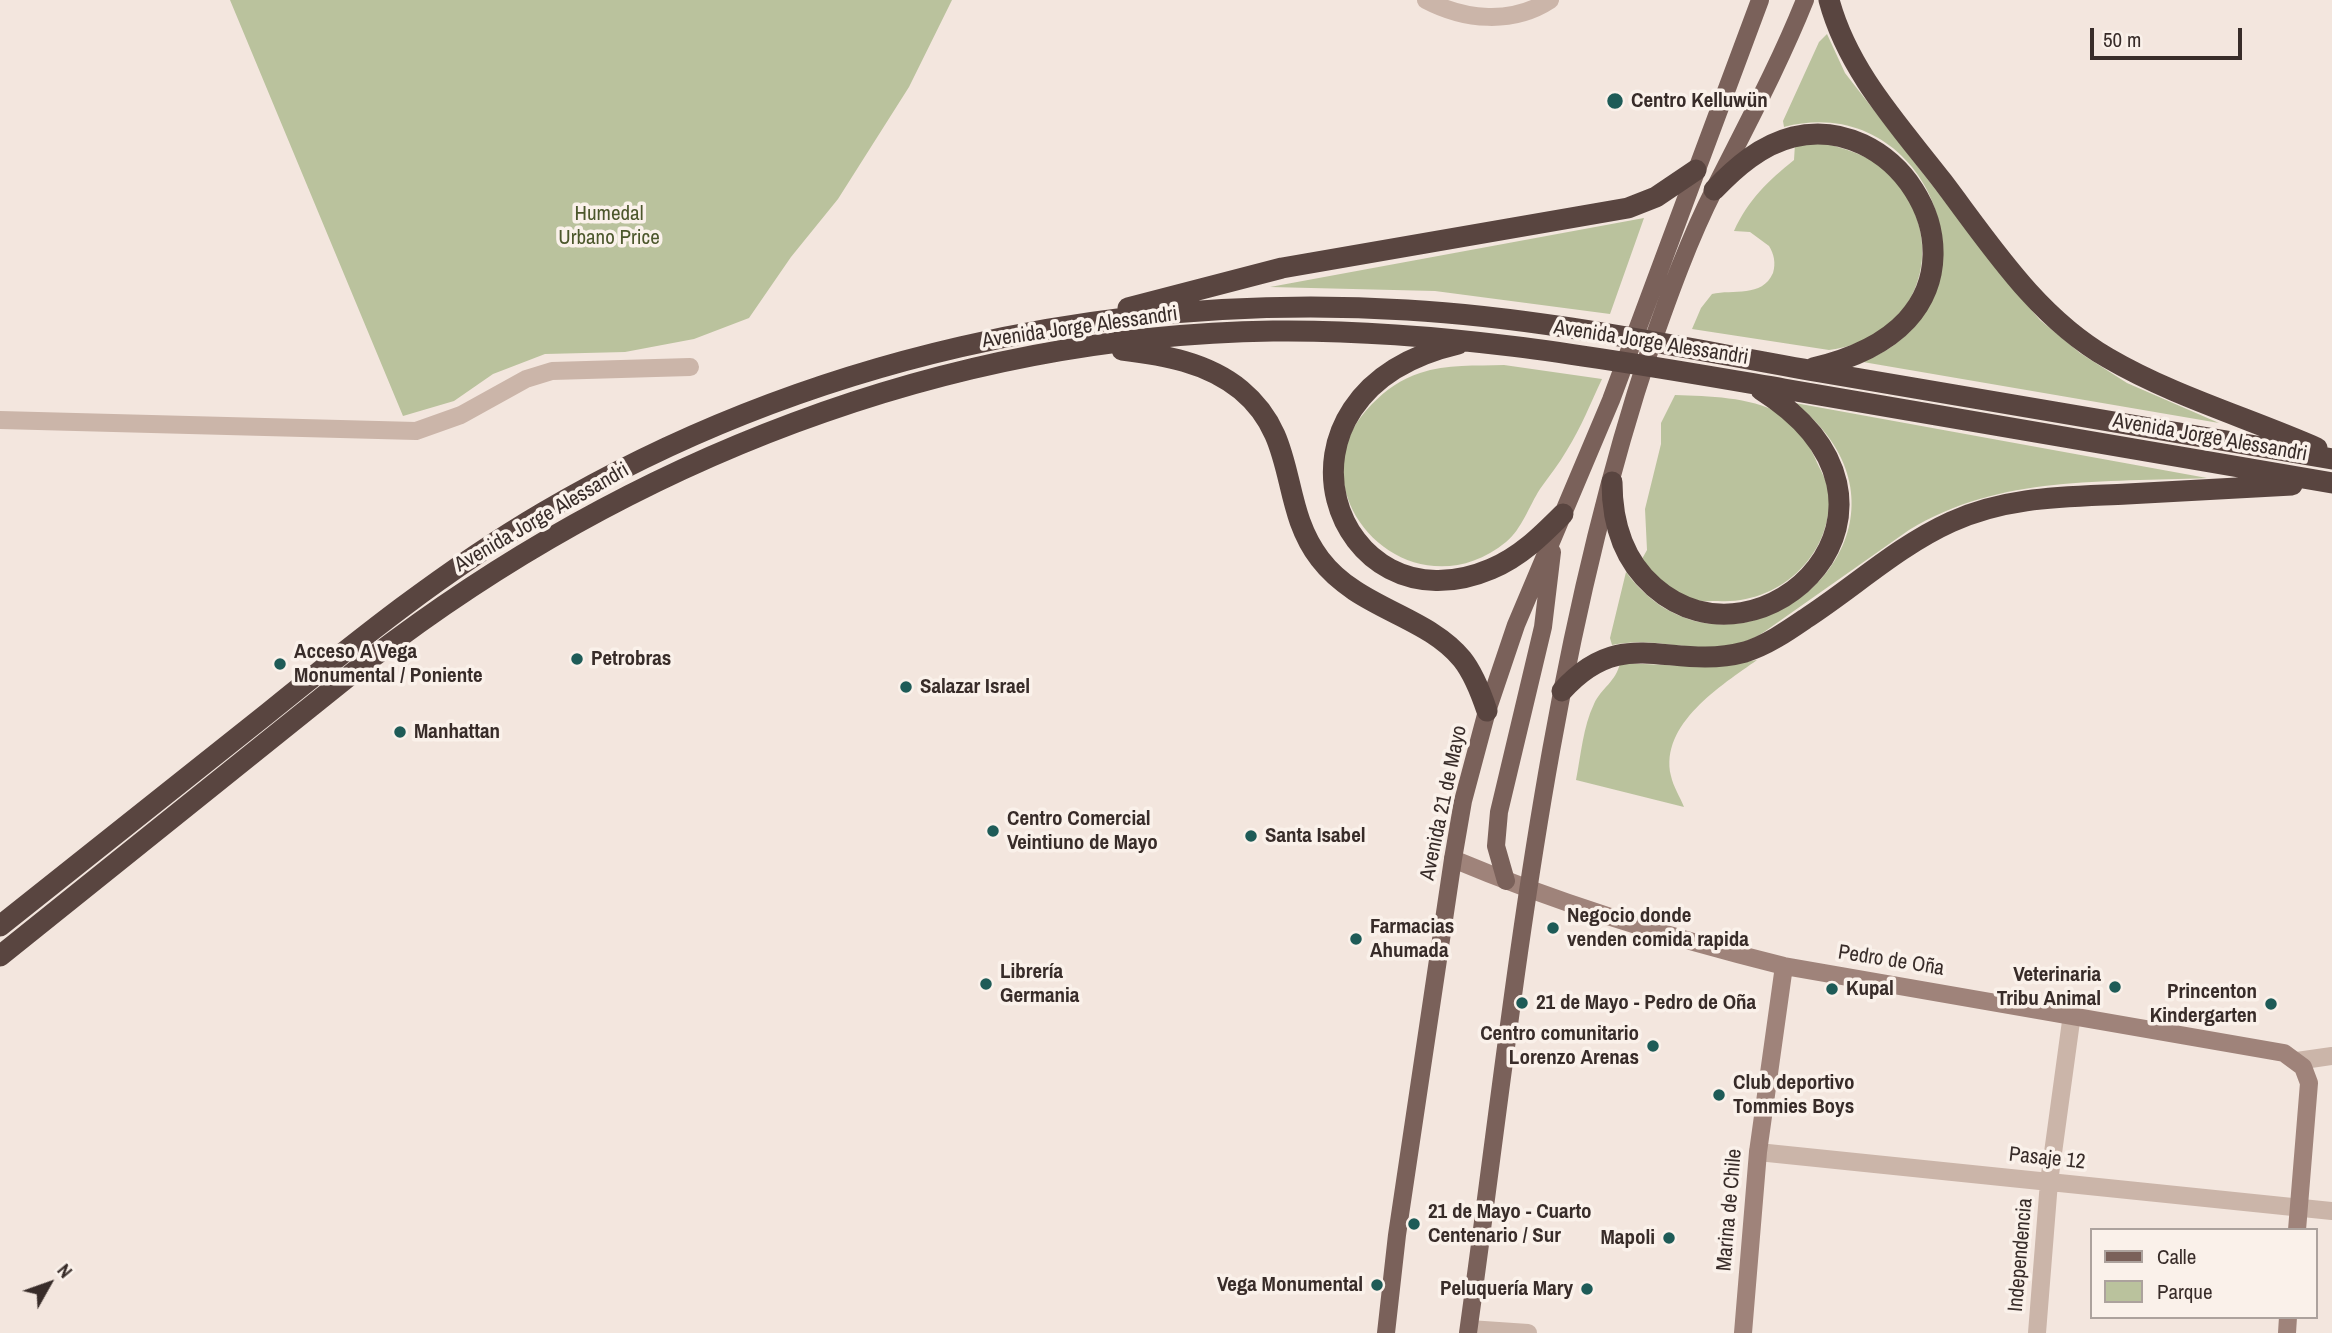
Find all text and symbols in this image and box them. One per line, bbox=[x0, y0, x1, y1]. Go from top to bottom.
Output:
scale bar bbox=[2094, 14, 2246, 58]
text: 50 m bbox=[2103, 25, 2141, 54]
place label: Centro Kelluwün bbox=[1631, 88, 1768, 114]
marker: Centro Kelluwün bbox=[1605, 91, 1625, 111]
park label: Humedal Urbano Price bbox=[558, 201, 660, 251]
street label: Avenida Jorge Alessandri bbox=[981, 302, 1179, 354]
street label: Avenida Jorge Alessandri bbox=[1552, 315, 1750, 371]
street label: Avenida Jorge Alessandri bbox=[2111, 408, 2309, 468]
street label: Avenida Jorge Alessandri bbox=[450, 458, 634, 578]
place label: Acceso A Vega Monumental / Poniente bbox=[294, 639, 482, 689]
place label: Petrobras bbox=[591, 646, 671, 672]
marker: Petrobras bbox=[569, 651, 585, 667]
marker: Acceso A Vega Monumental / Poniente bbox=[272, 656, 288, 672]
place label: Salazar Israel bbox=[920, 674, 1030, 700]
marker: Salazar Israel bbox=[898, 679, 914, 695]
place label: Manhattan bbox=[414, 719, 500, 745]
street label: Avenida 21 de Mayo bbox=[1415, 723, 1473, 883]
marker: Manhattan bbox=[392, 724, 408, 740]
place label: Centro Comercial Veintiuno de Mayo bbox=[1007, 806, 1158, 856]
marker: Centro Comercial Veintiuno de Mayo bbox=[985, 823, 1001, 839]
place label: Santa Isabel bbox=[1265, 823, 1366, 849]
marker: Santa Isabel bbox=[1243, 828, 1259, 844]
place label: Negocio donde venden comida rapida bbox=[1567, 903, 1749, 953]
place label: Farmacias Ahumada bbox=[1370, 914, 1454, 964]
marker: Negocio donde venden comida rapida bbox=[1545, 920, 1561, 936]
marker: Farmacias Ahumada bbox=[1348, 931, 1364, 947]
street label: Pedro de Oña bbox=[1836, 940, 1946, 982]
place label: Librería Germania bbox=[1000, 959, 1079, 1009]
place label: Veterinaria Tribu Animal bbox=[1997, 962, 2101, 1012]
marker: Librería Germania bbox=[978, 976, 994, 992]
place label: Kupal bbox=[1846, 976, 1894, 1002]
marker: Veterinaria Tribu Animal bbox=[2107, 979, 2123, 995]
place label: Princenton Kindergarten bbox=[2150, 979, 2257, 1029]
marker: Kupal bbox=[1824, 981, 1840, 997]
place label: 21 de Mayo - Pedro de Oña bbox=[1536, 990, 1756, 1016]
marker: 21 de Mayo - Pedro de Oña bbox=[1514, 995, 1530, 1011]
marker: Princenton Kindergarten bbox=[2263, 996, 2279, 1012]
place label: Centro comunitario Lorenzo Arenas bbox=[1480, 1021, 1639, 1071]
marker: Centro comunitario Lorenzo Arenas bbox=[1645, 1038, 1661, 1054]
place label: Club deportivo Tommies Boys bbox=[1733, 1070, 1855, 1120]
marker: Club deportivo Tommies Boys bbox=[1711, 1087, 1727, 1103]
street label: Pasaje 12 bbox=[2008, 1142, 2086, 1176]
street label: Marina de Chile bbox=[1712, 1148, 1748, 1272]
street label: Independencia bbox=[2003, 1197, 2039, 1313]
place label: 21 de Mayo - Cuarto Centenario / Sur bbox=[1428, 1199, 1592, 1249]
marker: 21 de Mayo - Cuarto Centenario / Sur bbox=[1406, 1216, 1422, 1232]
place label: Mapoli bbox=[1600, 1225, 1655, 1251]
legend bbox=[2090, 1228, 2318, 1319]
marker: Mapoli bbox=[1661, 1230, 1677, 1246]
text: Calle bbox=[2157, 1242, 2196, 1271]
north arrow bbox=[14, 1249, 84, 1319]
text: N bbox=[52, 1258, 79, 1283]
place label: Vega Monumental bbox=[1217, 1272, 1363, 1298]
place label: Peluquería Mary bbox=[1440, 1276, 1573, 1302]
marker: Vega Monumental bbox=[1369, 1277, 1385, 1293]
text: Parque bbox=[2157, 1277, 2213, 1306]
marker: Peluquería Mary bbox=[1579, 1281, 1595, 1297]

